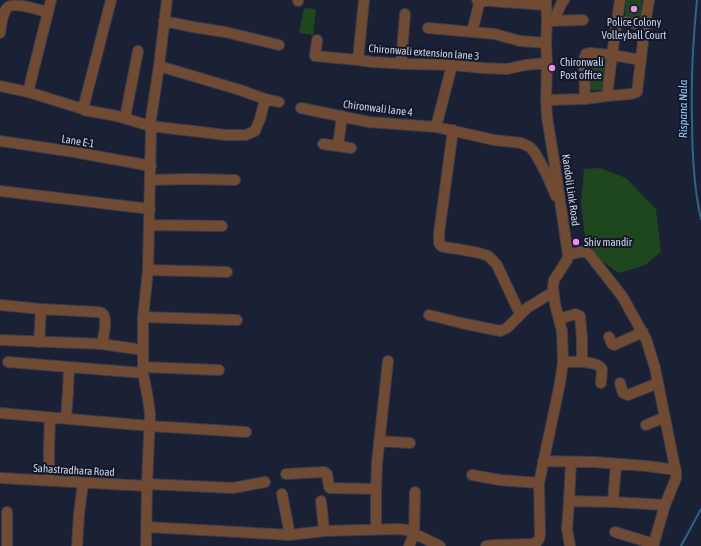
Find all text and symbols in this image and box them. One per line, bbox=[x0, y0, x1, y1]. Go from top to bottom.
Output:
marker: Police Colony Volleyball Court bbox=[629, 4, 639, 14]
place label: Police Colony Volleyball Court bbox=[602, 16, 666, 41]
street label: Chironwali extension lane 3 bbox=[368, 42, 480, 62]
place label: Chironwali Post office bbox=[560, 56, 604, 81]
marker: Chironwali Post office bbox=[547, 63, 557, 73]
water label: Rispana Nala bbox=[676, 79, 690, 138]
street label: Chironwali lane 4 bbox=[342, 98, 414, 118]
street label: Lane E-1 bbox=[61, 132, 95, 150]
street label: Kandoli Link Road bbox=[560, 153, 582, 227]
place label: Shiv mandir bbox=[584, 236, 633, 248]
marker: Shiv mandir bbox=[571, 237, 581, 247]
street label: Sahastradhara Road bbox=[33, 462, 115, 478]

